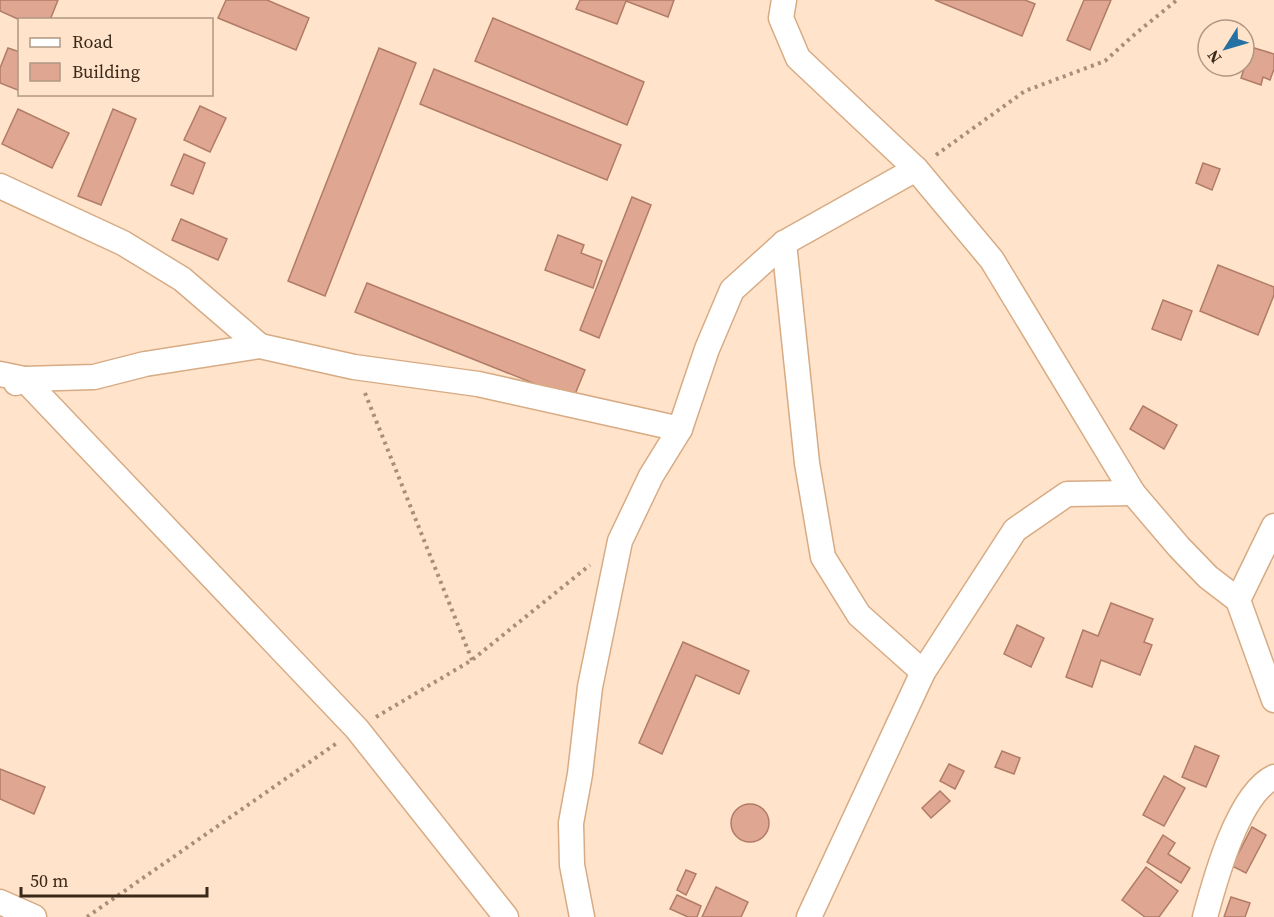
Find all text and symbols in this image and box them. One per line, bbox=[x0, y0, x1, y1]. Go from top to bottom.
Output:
legend bbox=[18, 18, 213, 96]
north arrow bbox=[1196, 18, 1256, 78]
text: Road bbox=[72, 29, 113, 54]
text: N bbox=[1202, 45, 1226, 68]
text: Building bbox=[72, 59, 140, 84]
scale bar bbox=[21, 860, 207, 898]
text: 50 m bbox=[30, 868, 68, 893]

